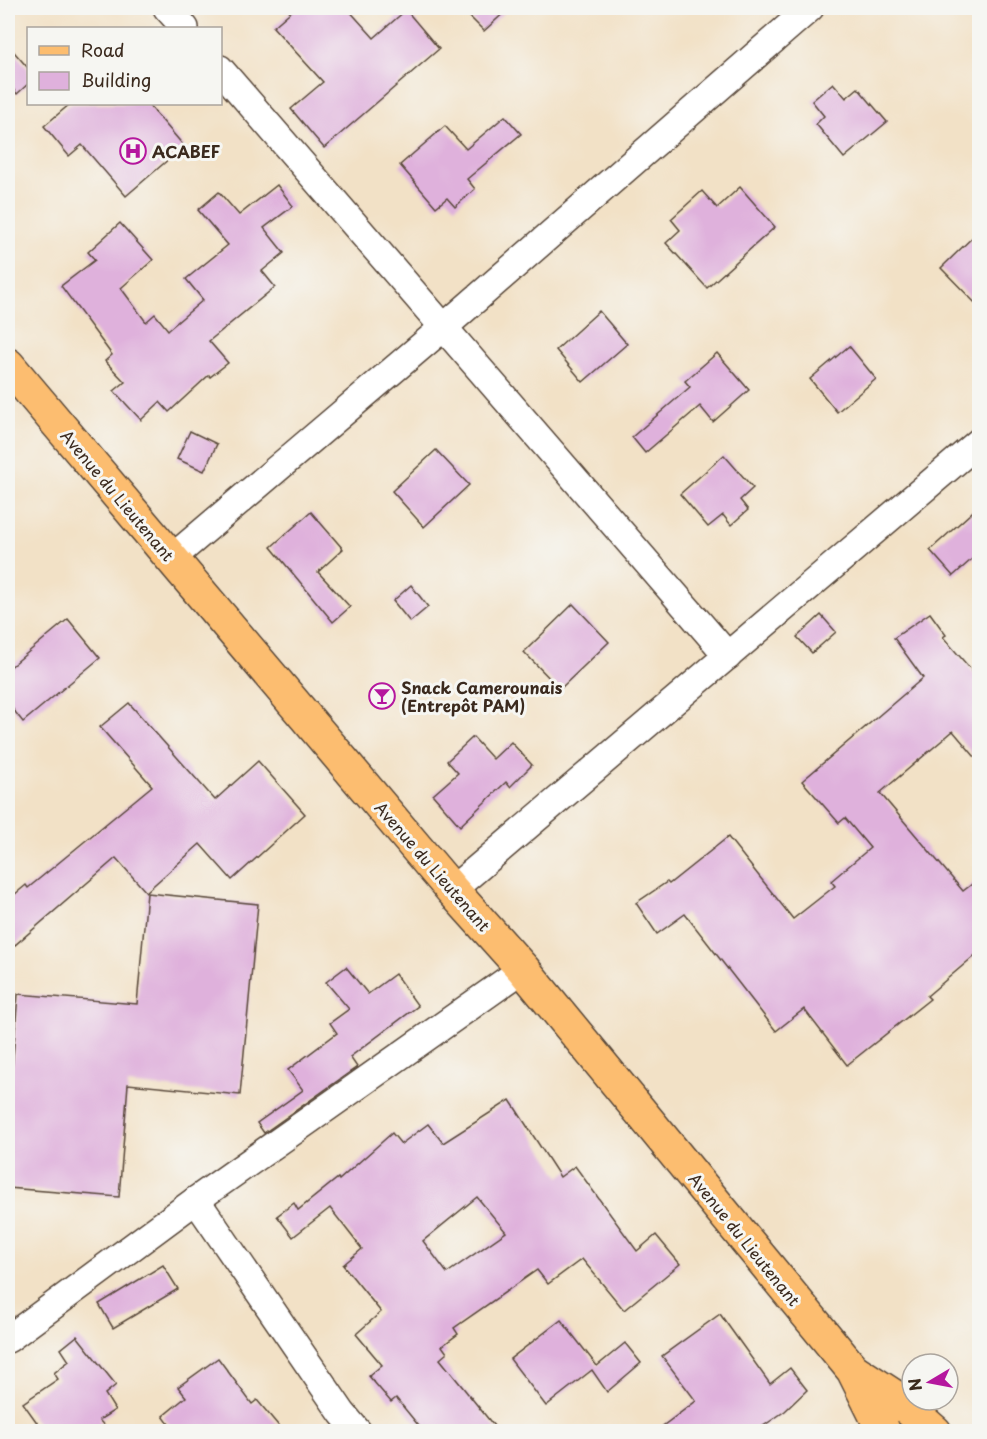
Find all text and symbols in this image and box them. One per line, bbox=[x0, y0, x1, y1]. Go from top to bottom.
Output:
legend bbox=[27, 27, 222, 105]
text: Road bbox=[81, 36, 125, 63]
text: Building bbox=[81, 66, 151, 93]
hospital icon: ACABEF bbox=[118, 136, 148, 166]
place label: ACABEF bbox=[152, 139, 220, 163]
street label: Avenue du Lieutenant bbox=[56, 424, 181, 566]
place label: Snack Camerounais (Entrepôt PAM) bbox=[401, 675, 563, 717]
bar icon: Snack Camerounais (Entrepôt PAM) bbox=[367, 681, 397, 711]
street label: Avenue du Lieutenant bbox=[370, 796, 497, 937]
street label: Avenue du Lieutenant bbox=[684, 1167, 807, 1311]
north arrow bbox=[900, 1352, 960, 1412]
text: N bbox=[901, 1376, 927, 1393]

